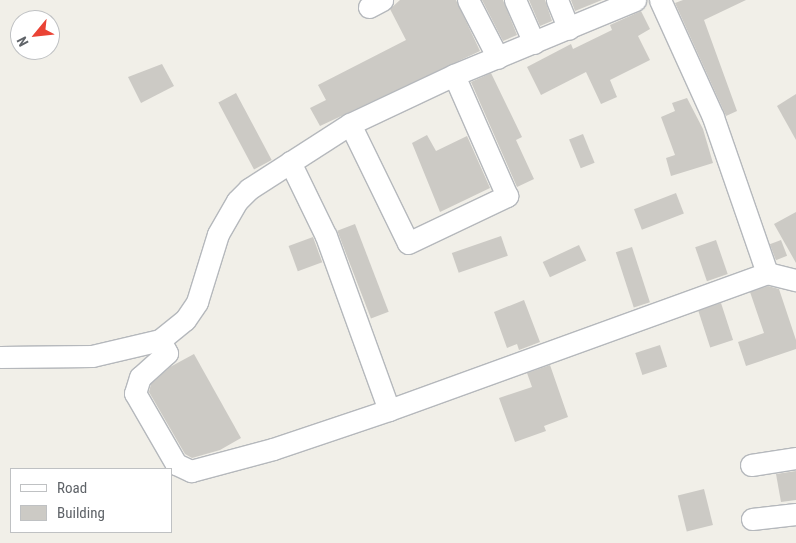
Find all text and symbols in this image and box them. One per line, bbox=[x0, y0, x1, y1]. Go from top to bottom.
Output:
north arrow bbox=[10, 10, 60, 60]
text: N bbox=[14, 34, 32, 49]
legend bbox=[10, 468, 172, 533]
text: Road bbox=[57, 479, 87, 497]
text: Building bbox=[57, 504, 105, 522]

